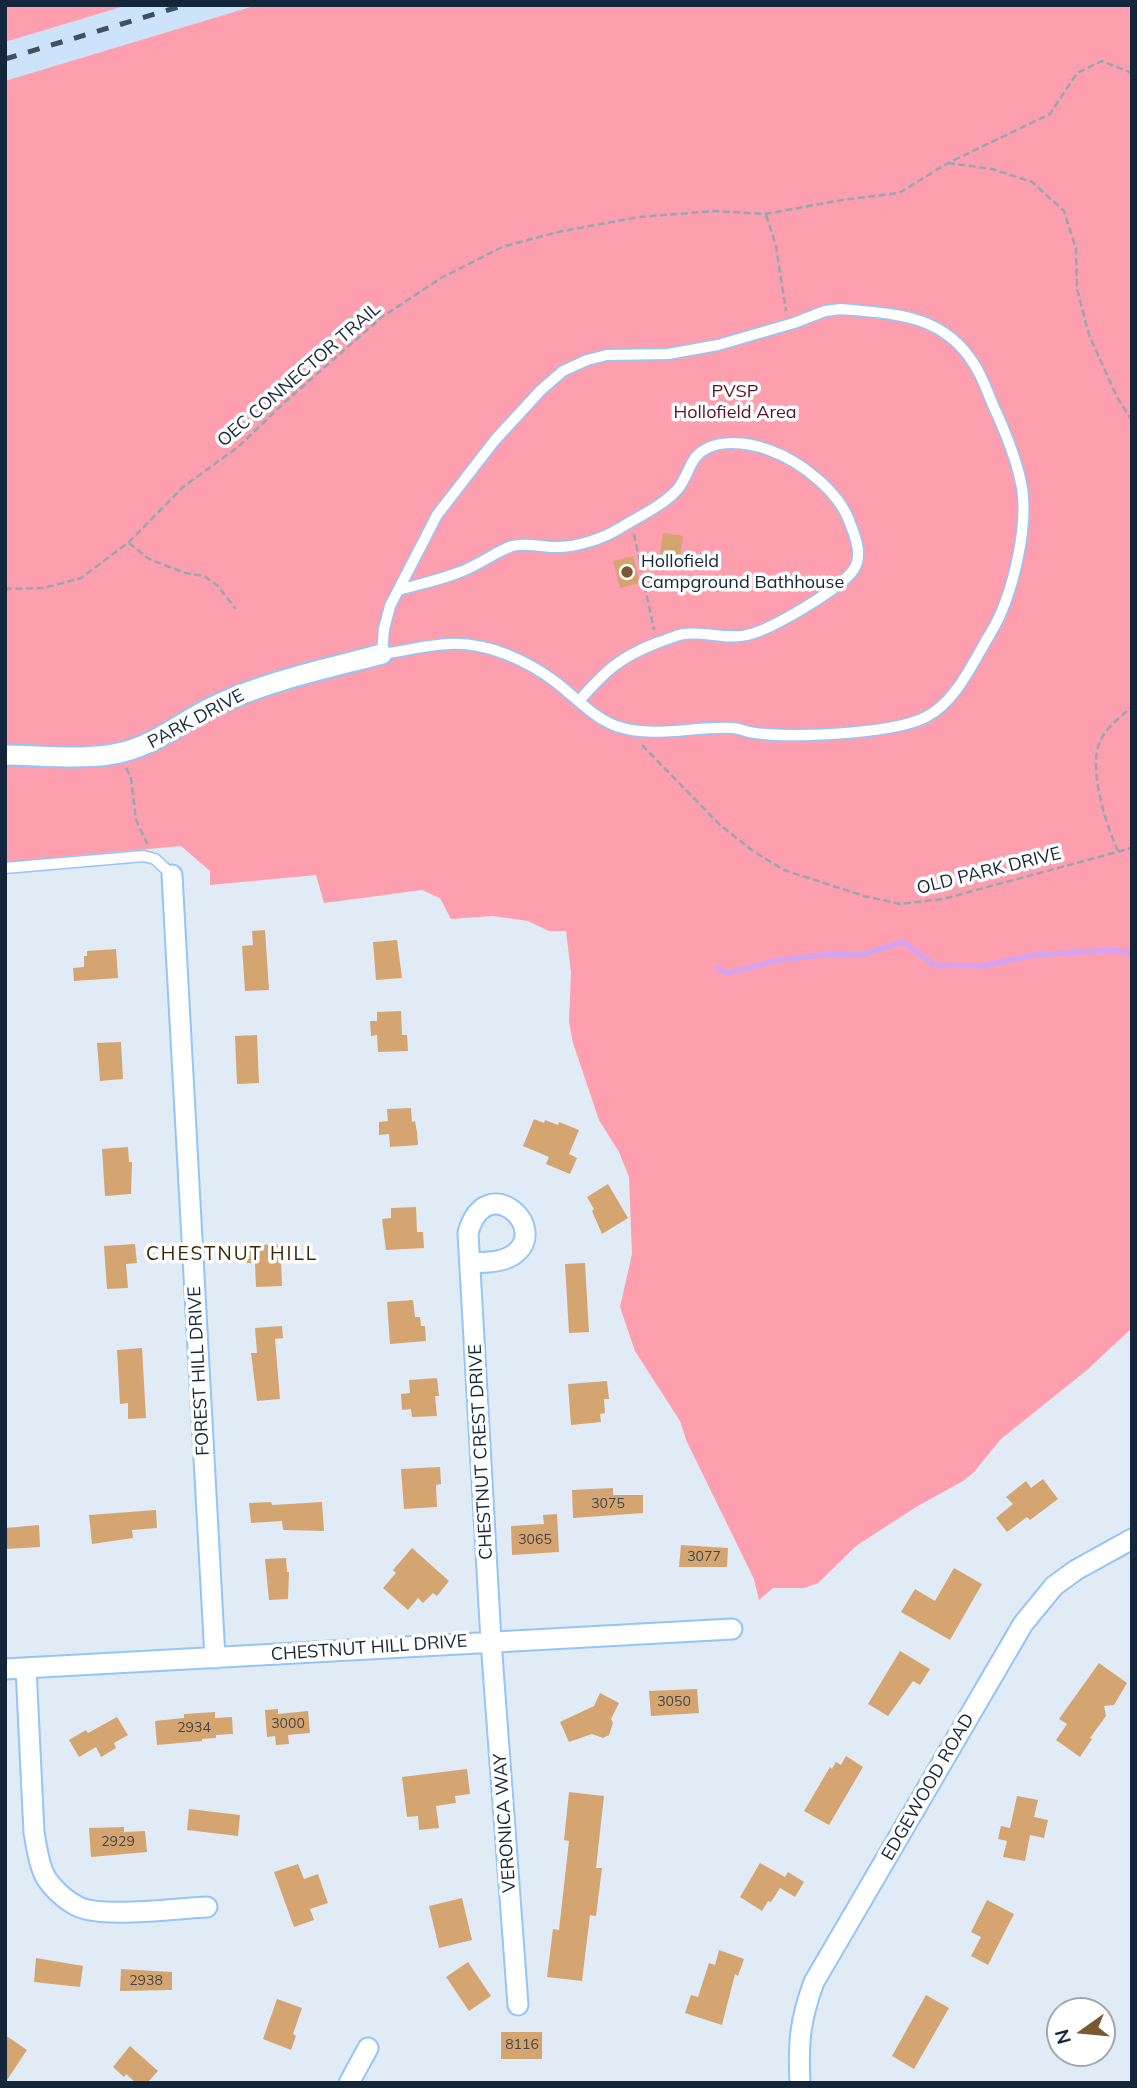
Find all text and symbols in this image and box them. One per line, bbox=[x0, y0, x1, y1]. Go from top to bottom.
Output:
street label: OEC CONNECTOR TRAIL bbox=[213, 298, 385, 452]
park label: PVSP Hollofield Area bbox=[674, 381, 796, 424]
place label: Hollofield Campground Bathhouse bbox=[641, 551, 844, 594]
marker: Hollofield Campground Bathhouse bbox=[619, 564, 635, 580]
street label: PARK DRIVE bbox=[144, 685, 248, 753]
street label: OLD PARK DRIVE bbox=[915, 843, 1063, 899]
district label: CHESTNUT HILL bbox=[148, 1243, 316, 1265]
street label: FOREST HILL DRIVE bbox=[184, 1286, 214, 1456]
street label: CHESTNUT CREST DRIVE bbox=[465, 1344, 497, 1560]
house number: 3075 bbox=[591, 1496, 625, 1512]
house number: 3065 bbox=[518, 1532, 552, 1548]
house number: 3077 bbox=[687, 1549, 721, 1565]
street label: CHESTNUT HILL DRIVE bbox=[270, 1630, 468, 1666]
house number: 3050 bbox=[657, 1694, 691, 1710]
street label: EDGEWOOD ROAD bbox=[877, 1710, 979, 1864]
house number: 3000 bbox=[271, 1716, 305, 1732]
house number: 2934 bbox=[177, 1720, 211, 1736]
street label: VERONICA WAY bbox=[489, 1753, 521, 1893]
house number: 2929 bbox=[101, 1834, 135, 1850]
house number: 2938 bbox=[129, 1973, 163, 1989]
north arrow bbox=[1046, 1997, 1116, 2067]
text: N bbox=[1049, 2027, 1076, 2047]
house number: 8116 bbox=[505, 2037, 539, 2053]

